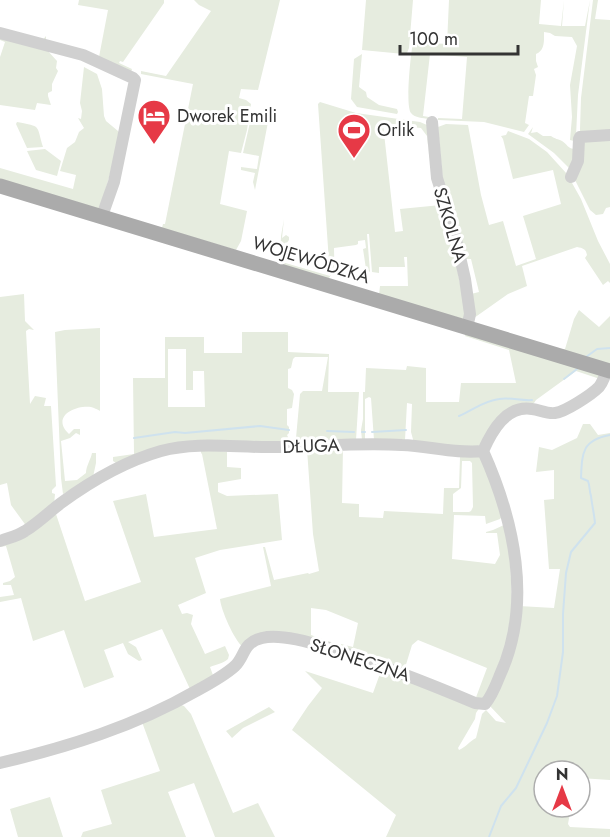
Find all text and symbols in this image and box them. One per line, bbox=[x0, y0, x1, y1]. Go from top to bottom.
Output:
scale bar bbox=[400, 18, 518, 56]
text: 100 m bbox=[409, 26, 458, 52]
hotel icon: Dworek Emili bbox=[136, 98, 172, 145]
place label: Dworek Emili bbox=[177, 103, 277, 129]
sports icon: Orlik bbox=[336, 112, 372, 159]
place label: Orlik bbox=[377, 117, 414, 143]
street label: SZKOLNA bbox=[427, 184, 473, 266]
street label: WOJEWÓDZKA bbox=[249, 230, 373, 290]
street label: DŁUGA bbox=[282, 432, 340, 460]
street label: SŁONECZNA bbox=[307, 632, 413, 688]
north arrow bbox=[532, 759, 592, 819]
text: N bbox=[556, 763, 568, 786]

